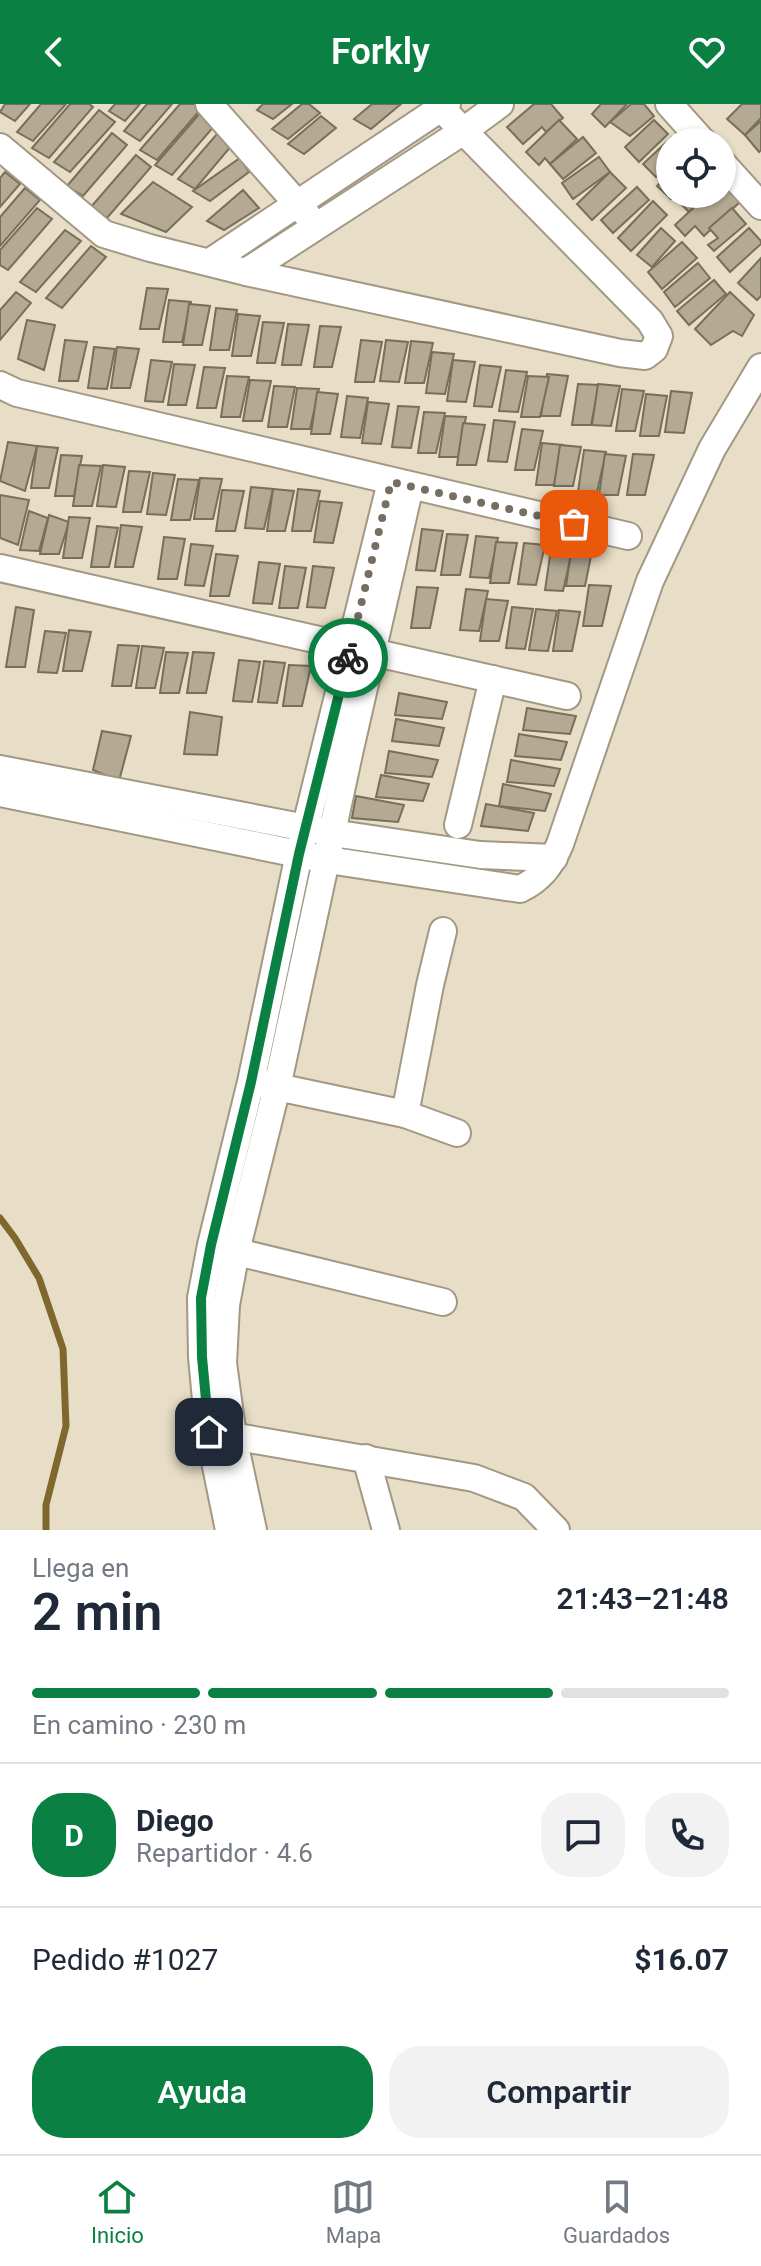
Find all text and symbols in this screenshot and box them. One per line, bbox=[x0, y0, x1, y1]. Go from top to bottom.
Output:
icon: back bbox=[32, 30, 76, 74]
icon: heart bbox=[685, 30, 729, 74]
text: Forkly bbox=[331, 31, 430, 73]
map controls bbox=[656, 128, 736, 208]
button: locate bbox=[656, 128, 736, 208]
pin bbox=[540, 490, 608, 558]
icon: bag bbox=[552, 502, 596, 546]
courier bbox=[308, 618, 388, 698]
icon: bike bbox=[326, 636, 370, 680]
pin bbox=[175, 1398, 243, 1466]
icon: home bbox=[187, 1410, 231, 1454]
text: Llega en bbox=[32, 1553, 129, 1583]
text: 21:43–21:48 bbox=[556, 1581, 729, 1616]
text: 2 min bbox=[32, 1582, 162, 1643]
text: En camino · 230 m bbox=[32, 1710, 246, 1740]
button: chat bbox=[541, 1793, 625, 1877]
button: phone bbox=[645, 1793, 729, 1877]
text: Diego bbox=[136, 1803, 214, 1838]
text: D bbox=[64, 1818, 84, 1853]
text: Repartidor · 4.6 bbox=[136, 1838, 313, 1868]
text: Pedido #1027 bbox=[32, 1942, 218, 1977]
text: $16.07 bbox=[634, 1942, 729, 1977]
button: Ayuda bbox=[32, 2046, 373, 2138]
button: Compartir bbox=[389, 2046, 729, 2138]
tab: Inicio bbox=[91, 2175, 144, 2248]
tab: Mapa bbox=[326, 2175, 381, 2248]
tab: Guardados bbox=[563, 2175, 670, 2248]

